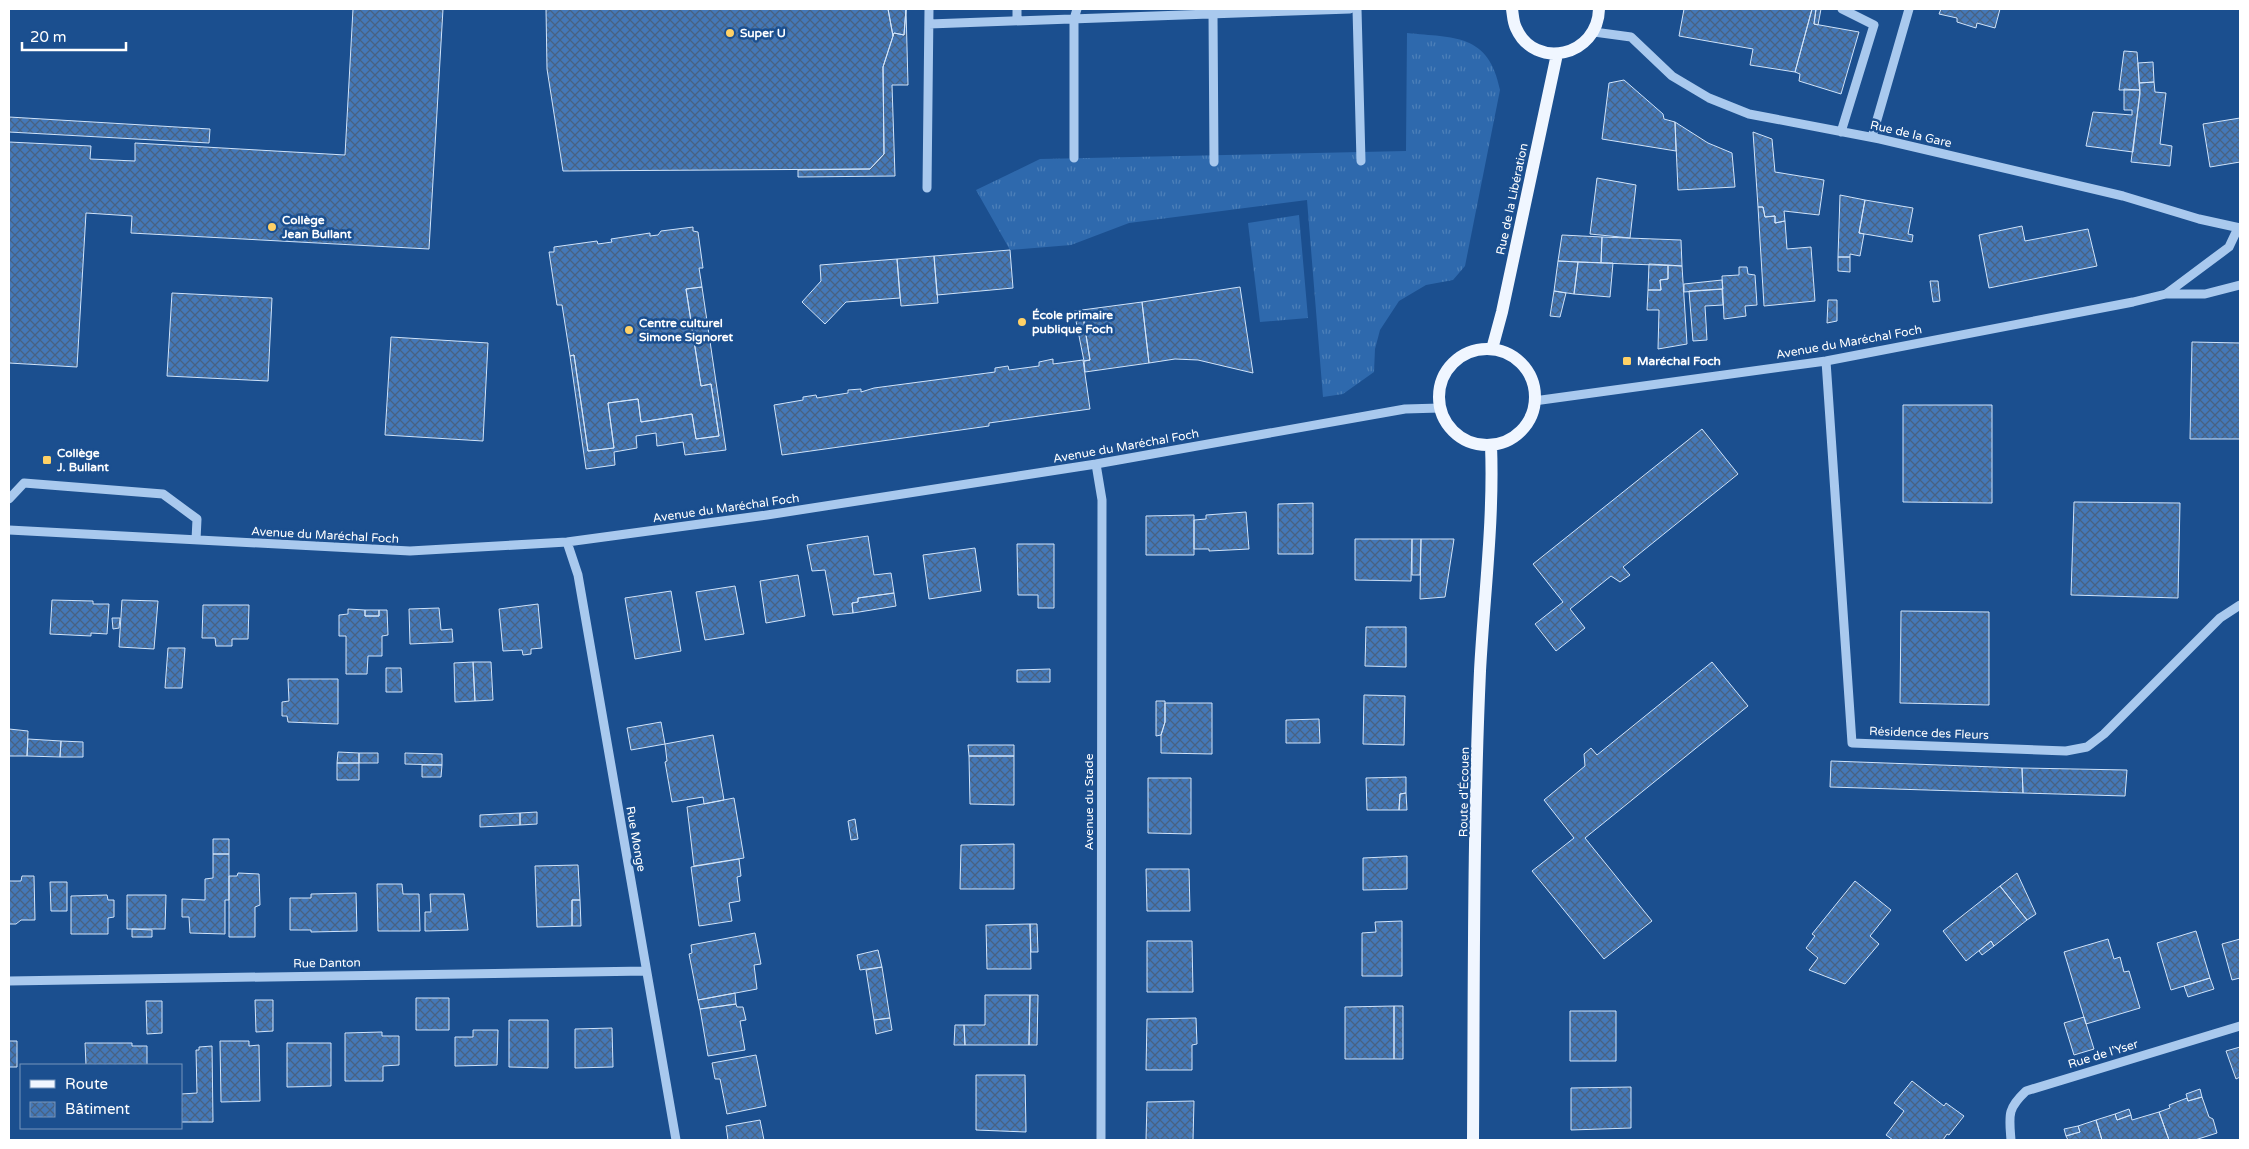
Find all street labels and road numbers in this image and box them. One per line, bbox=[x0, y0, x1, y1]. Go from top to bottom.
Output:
street label: Rue de la Gare bbox=[1869, 118, 1953, 150]
street label: Rue de la Libération bbox=[1493, 142, 1531, 256]
street label: Avenue du Maréchal Foch bbox=[1775, 322, 1923, 362]
street label: Avenue du Maréchal Foch bbox=[1052, 426, 1200, 466]
street label: Avenue du Maréchal Foch bbox=[652, 491, 800, 525]
street label: Avenue du Maréchal Foch bbox=[251, 524, 399, 546]
street label: Résidence des Fleurs bbox=[1869, 724, 1989, 742]
street label: Route d'Écouen bbox=[1456, 747, 1472, 837]
street label: Avenue du Stade bbox=[1082, 753, 1096, 850]
street label: Rue Monge bbox=[623, 805, 649, 873]
street label: Rue Danton bbox=[293, 955, 361, 971]
street label: Rue de l'Yser bbox=[2066, 1037, 2140, 1071]

